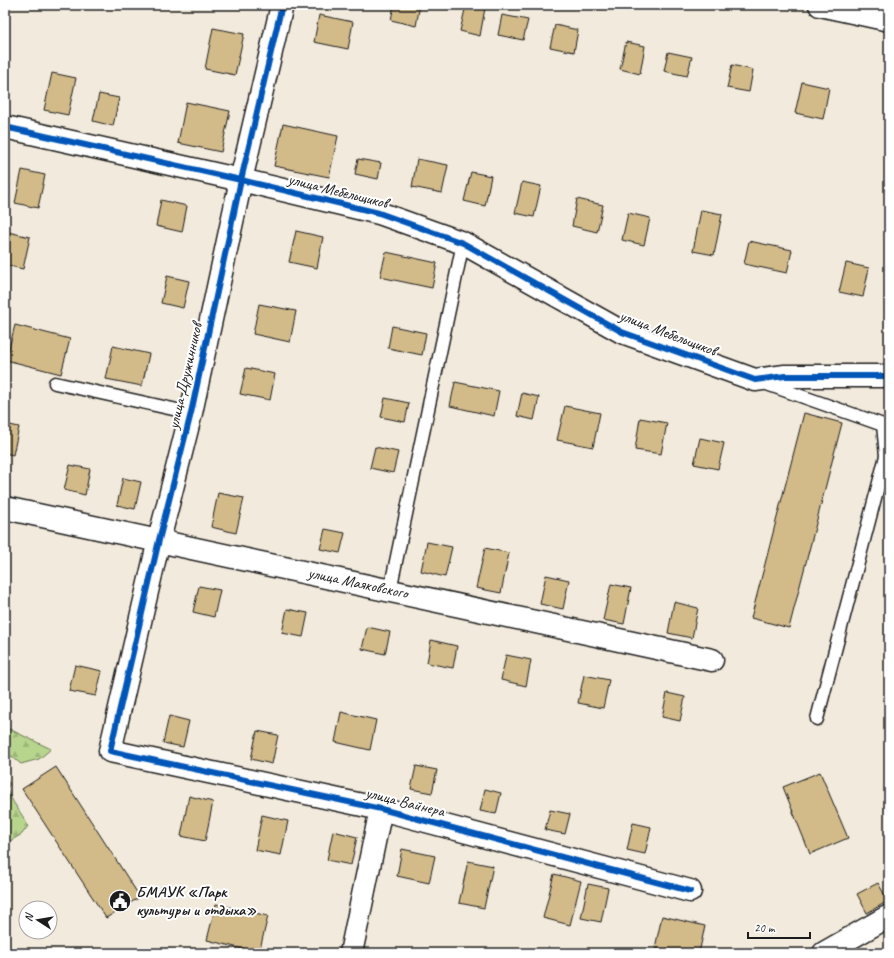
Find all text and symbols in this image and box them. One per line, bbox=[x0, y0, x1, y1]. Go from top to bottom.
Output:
street label: улица Мебельщиков bbox=[285, 169, 393, 214]
street label: улица Мебельщиков bbox=[616, 305, 722, 362]
street label: улица Дружинников bbox=[163, 318, 208, 432]
street label: улица Маяковского bbox=[305, 562, 412, 604]
street label: улица Вайнера bbox=[362, 782, 448, 822]
place label: БМАУК «Парк культуры и отдыха» bbox=[136, 882, 257, 920]
public building icon: БМАУК «Парк культуры и отдыха» bbox=[107, 888, 133, 914]
north arrow bbox=[18, 900, 58, 940]
text: N bbox=[21, 911, 36, 923]
scale bar bbox=[748, 914, 810, 940]
text: 20 m bbox=[754, 920, 776, 936]

